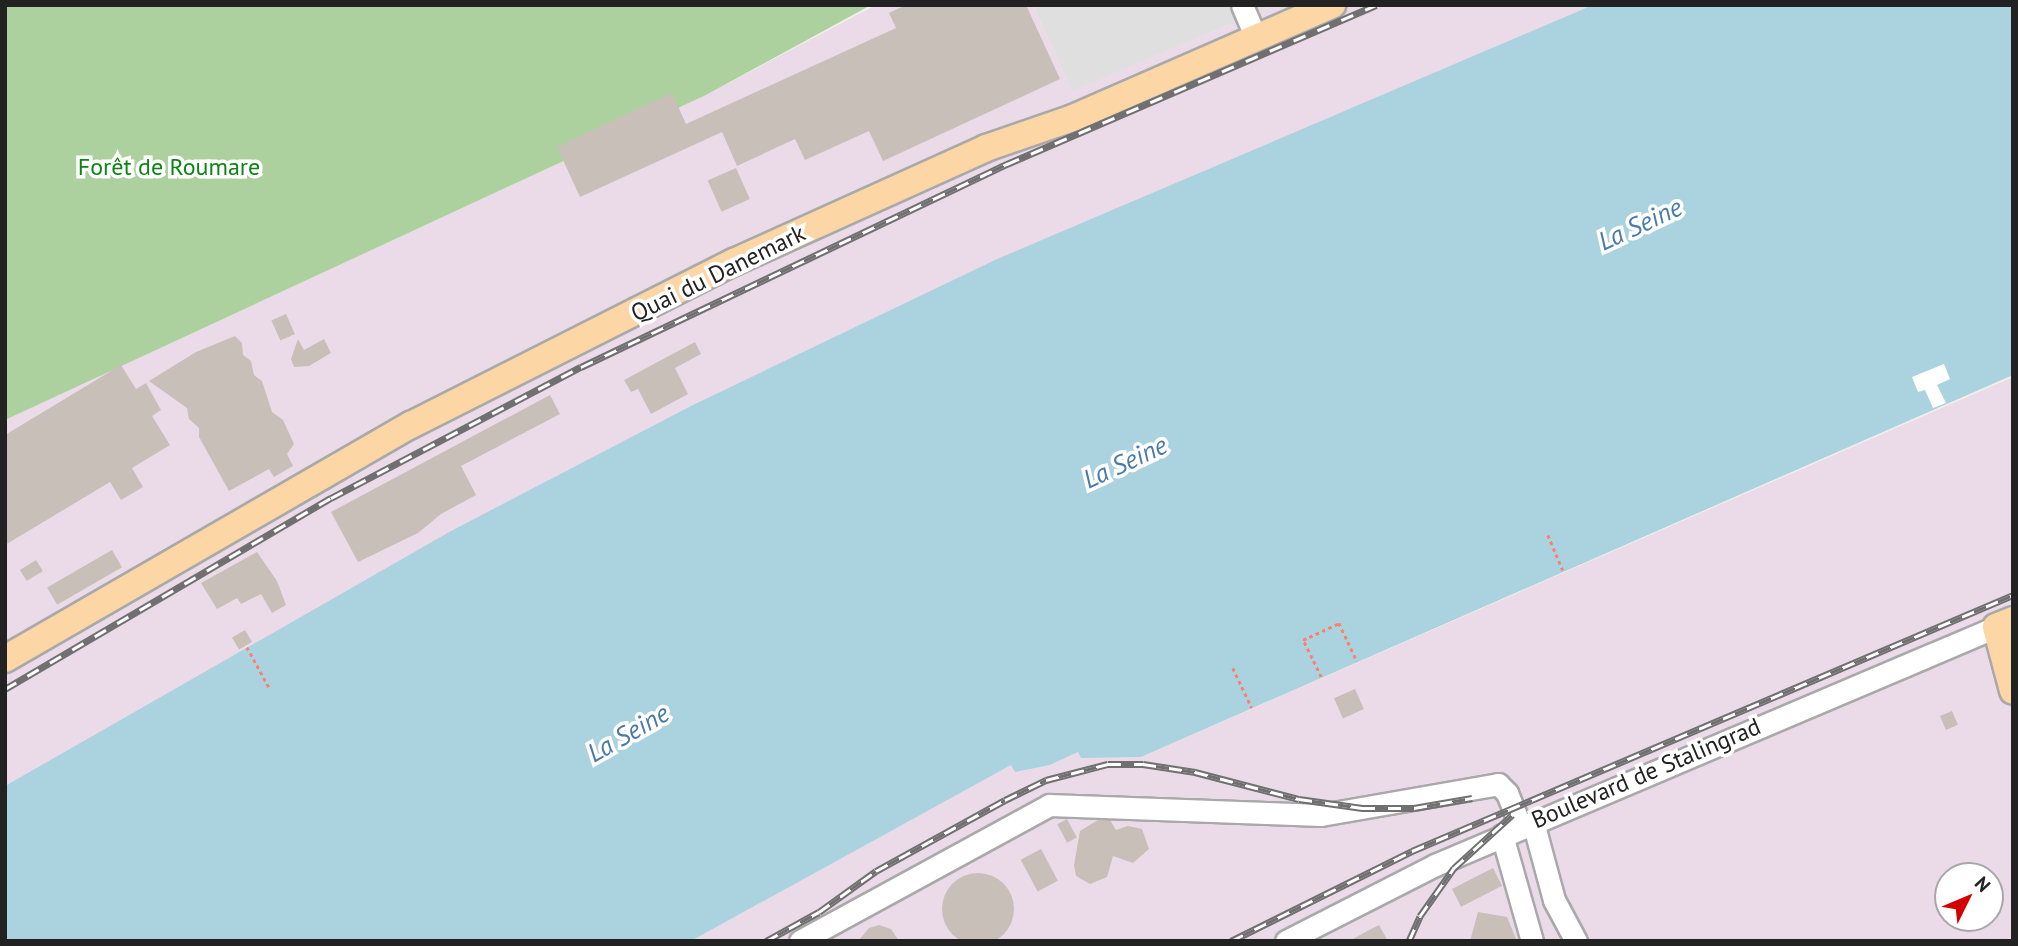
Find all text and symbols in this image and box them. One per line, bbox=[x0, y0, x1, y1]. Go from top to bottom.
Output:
park label: Forêt de Roumare bbox=[78, 153, 260, 181]
water label: La Seine bbox=[1593, 191, 1687, 257]
street label: Quai du Danemark bbox=[626, 218, 810, 328]
water label: La Seine bbox=[1078, 429, 1172, 495]
water label: La Seine bbox=[582, 697, 674, 769]
street label: Boulevard de Stalingrad bbox=[1527, 712, 1765, 834]
north arrow bbox=[1934, 862, 2004, 932]
text: N bbox=[1970, 871, 1996, 897]

